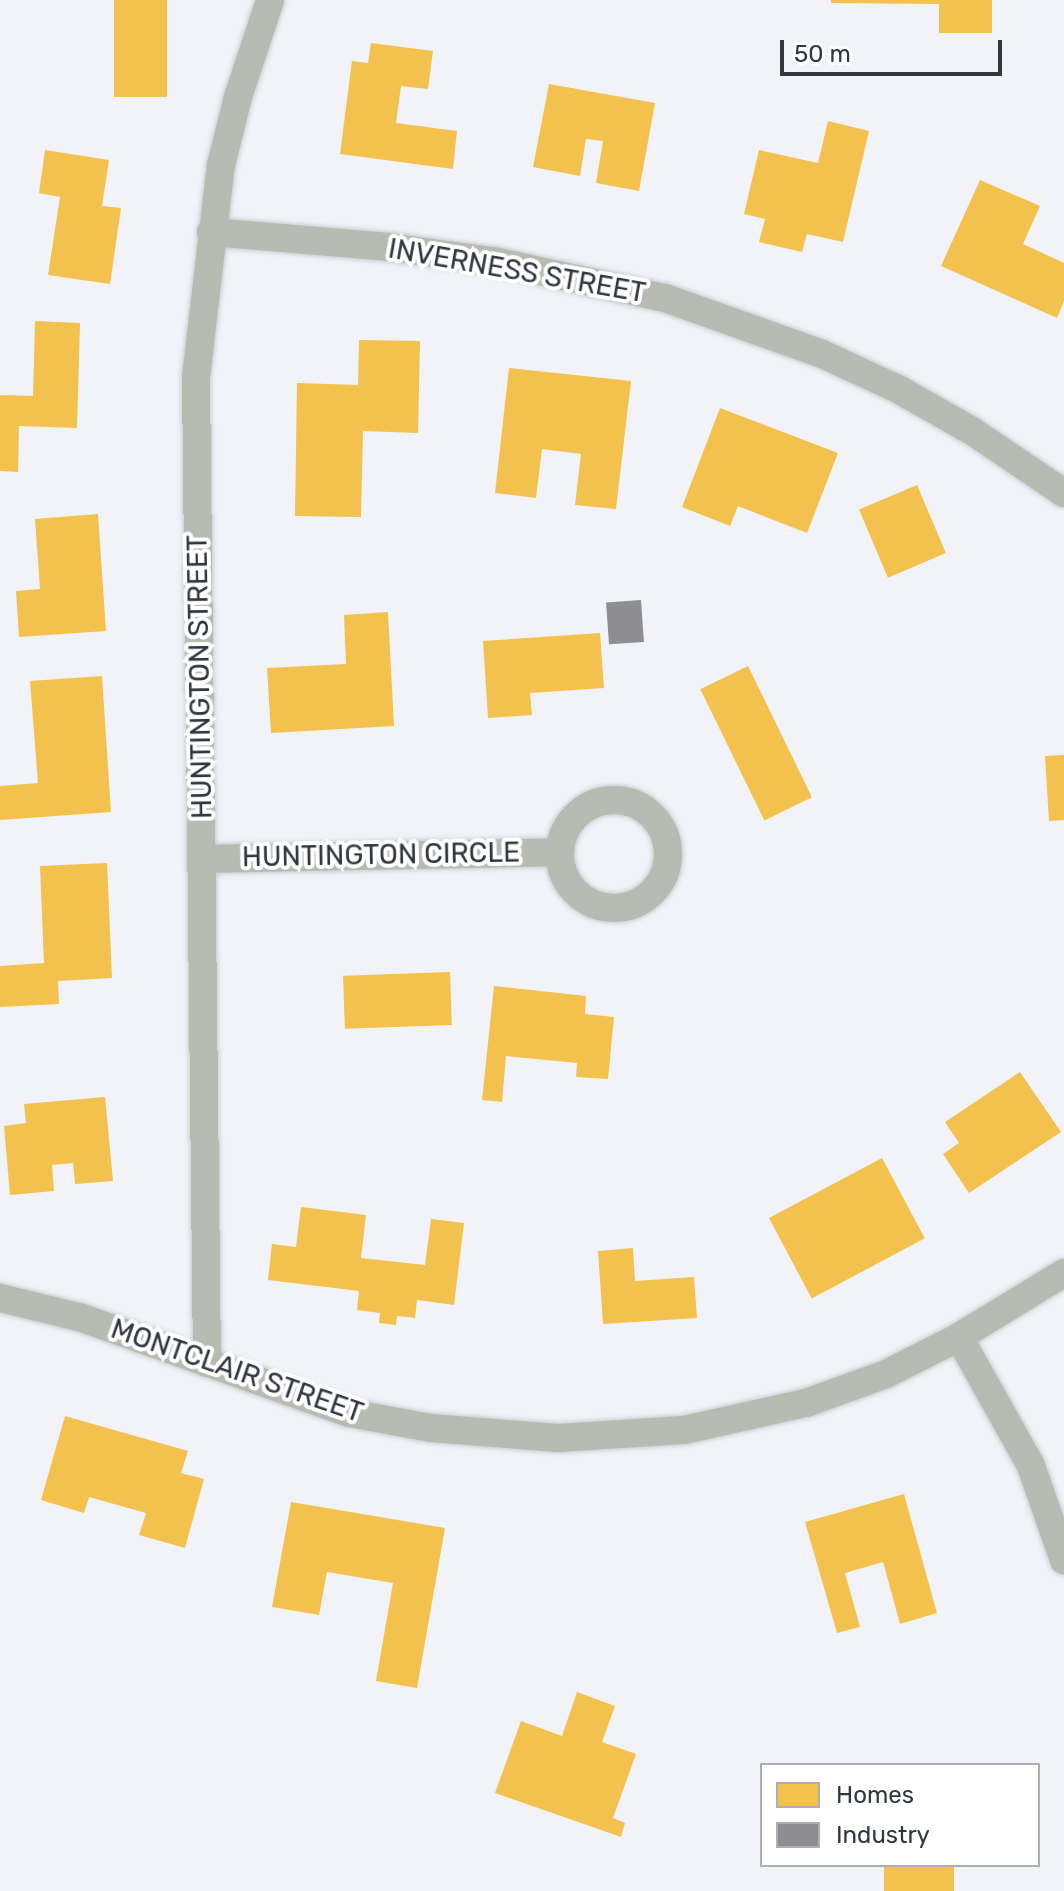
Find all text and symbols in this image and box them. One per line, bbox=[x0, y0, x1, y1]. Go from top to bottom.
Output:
scale bar bbox=[784, 24, 1006, 74]
text: 50 m bbox=[794, 40, 851, 68]
street label: INVERNESS STREET bbox=[386, 232, 648, 310]
street label: HUNTINGTON STREET bbox=[181, 535, 219, 819]
street label: HUNTINGTON CIRCLE bbox=[242, 836, 520, 874]
street label: MONTCLAIR STREET bbox=[107, 1312, 367, 1430]
legend bbox=[760, 1763, 1040, 1867]
text: Homes bbox=[836, 1781, 914, 1809]
text: Industry bbox=[836, 1821, 930, 1849]

